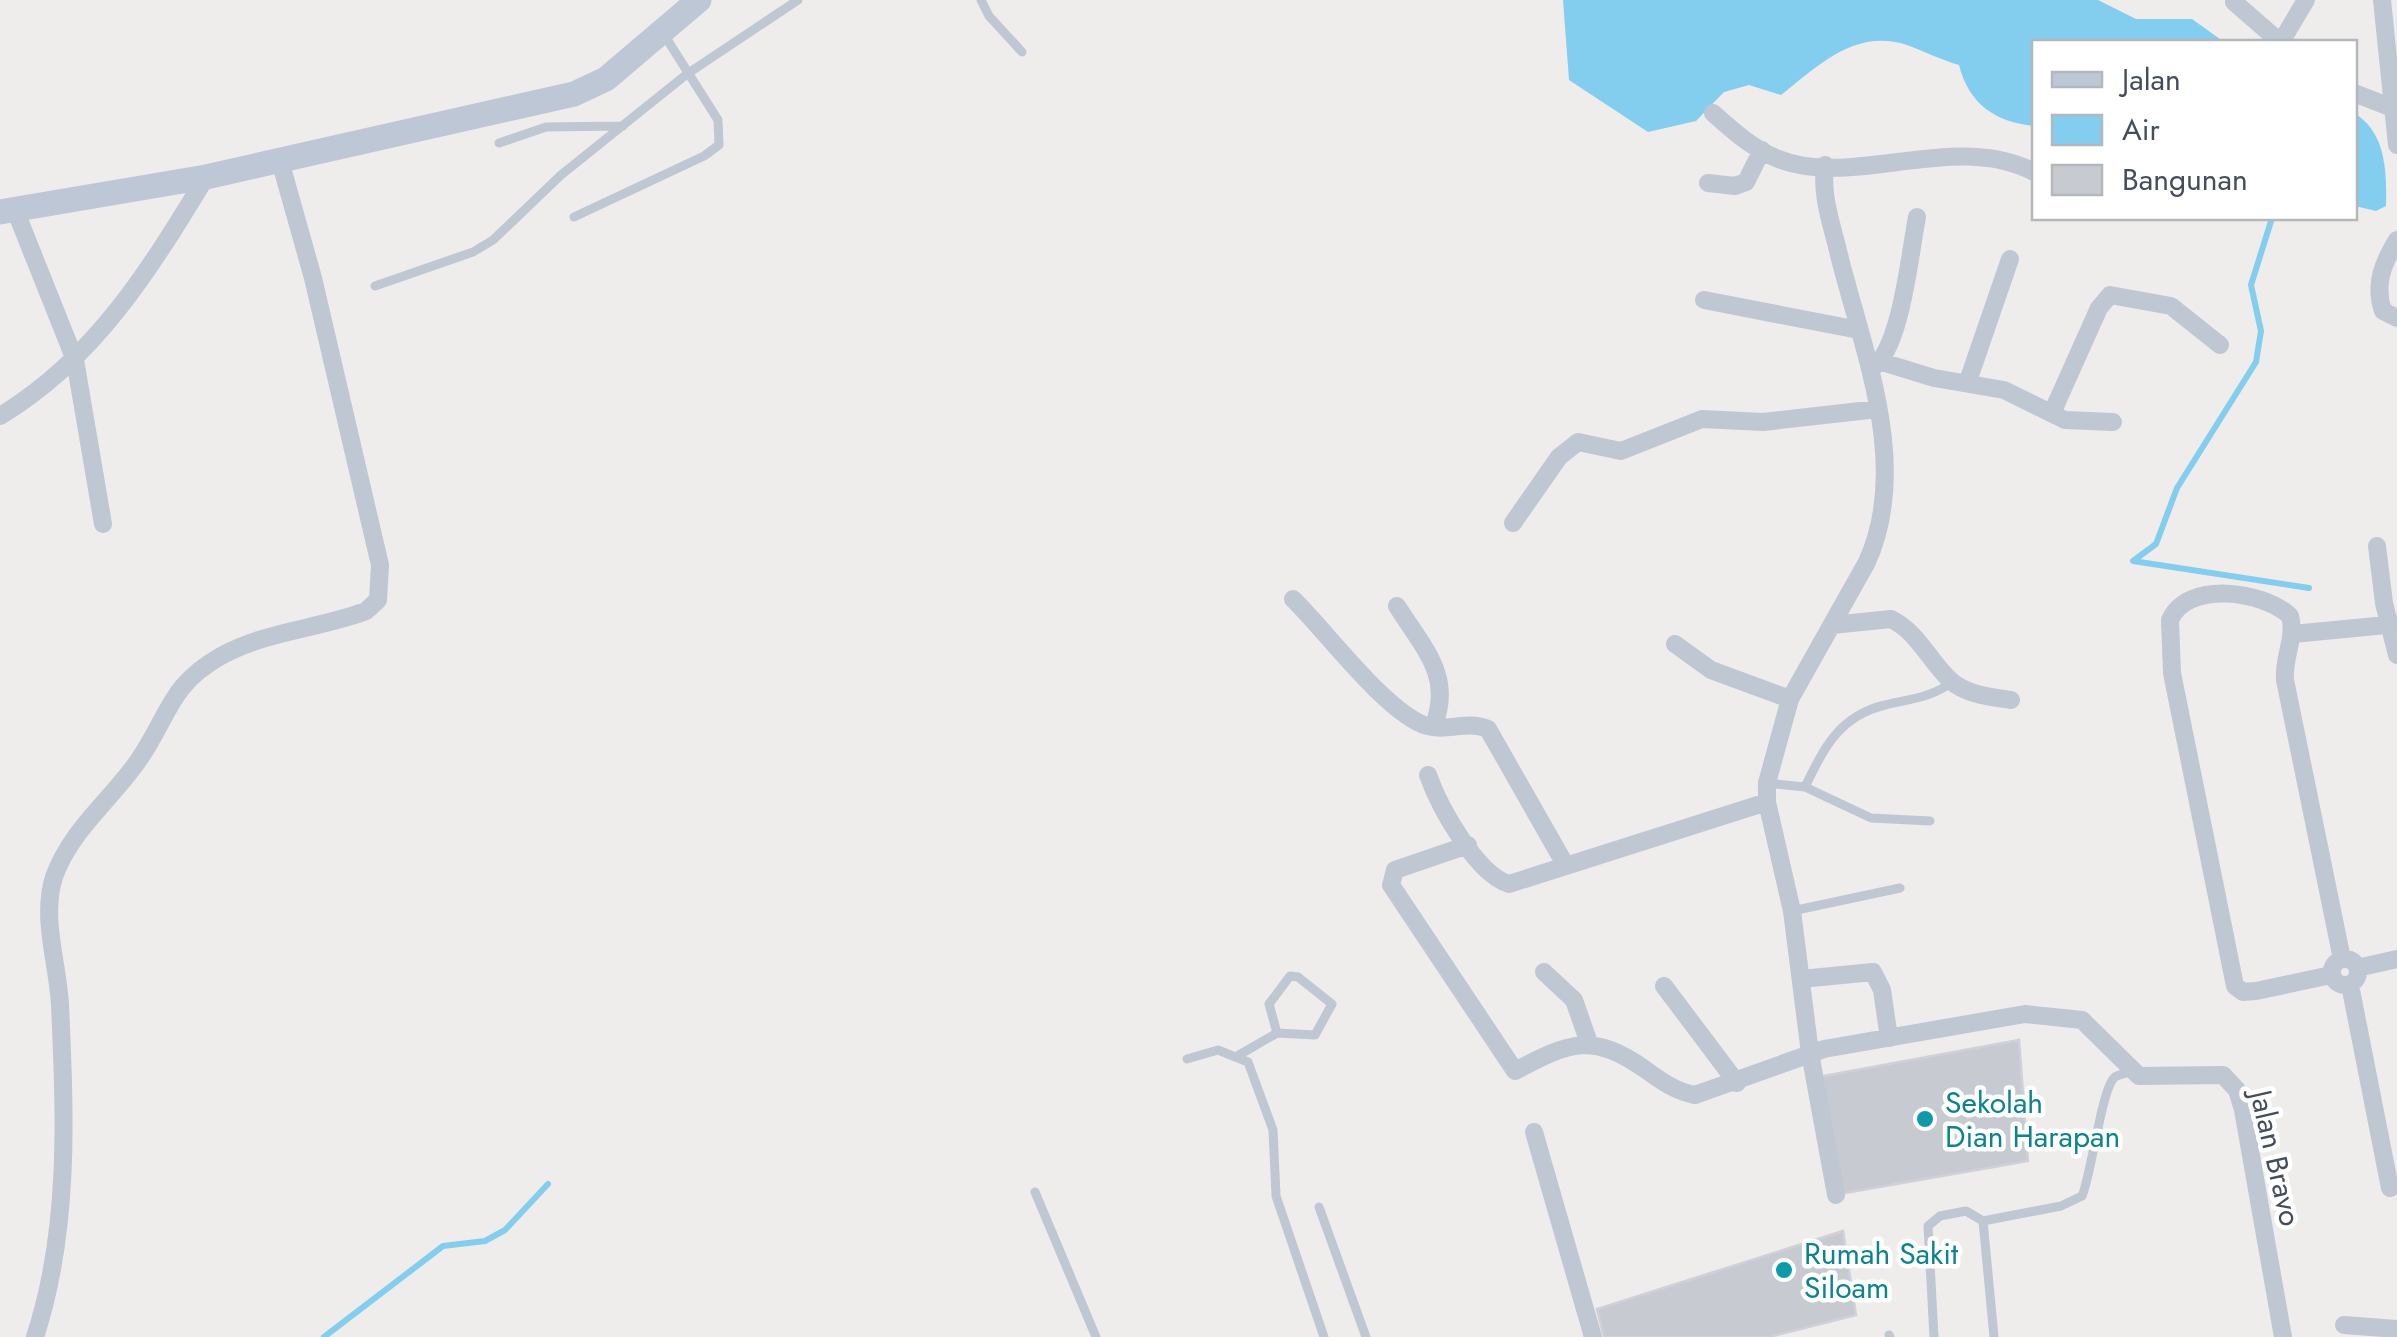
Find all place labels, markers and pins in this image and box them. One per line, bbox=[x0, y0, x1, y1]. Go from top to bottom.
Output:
place label: Sekolah Dian Harapan bbox=[1945, 1081, 2120, 1158]
marker: Sekolah Dian Harapan bbox=[1914, 1108, 1936, 1130]
place label: Rumah Sakit Siloam bbox=[1804, 1232, 1959, 1309]
marker: Rumah Sakit Siloam bbox=[1773, 1259, 1795, 1281]

